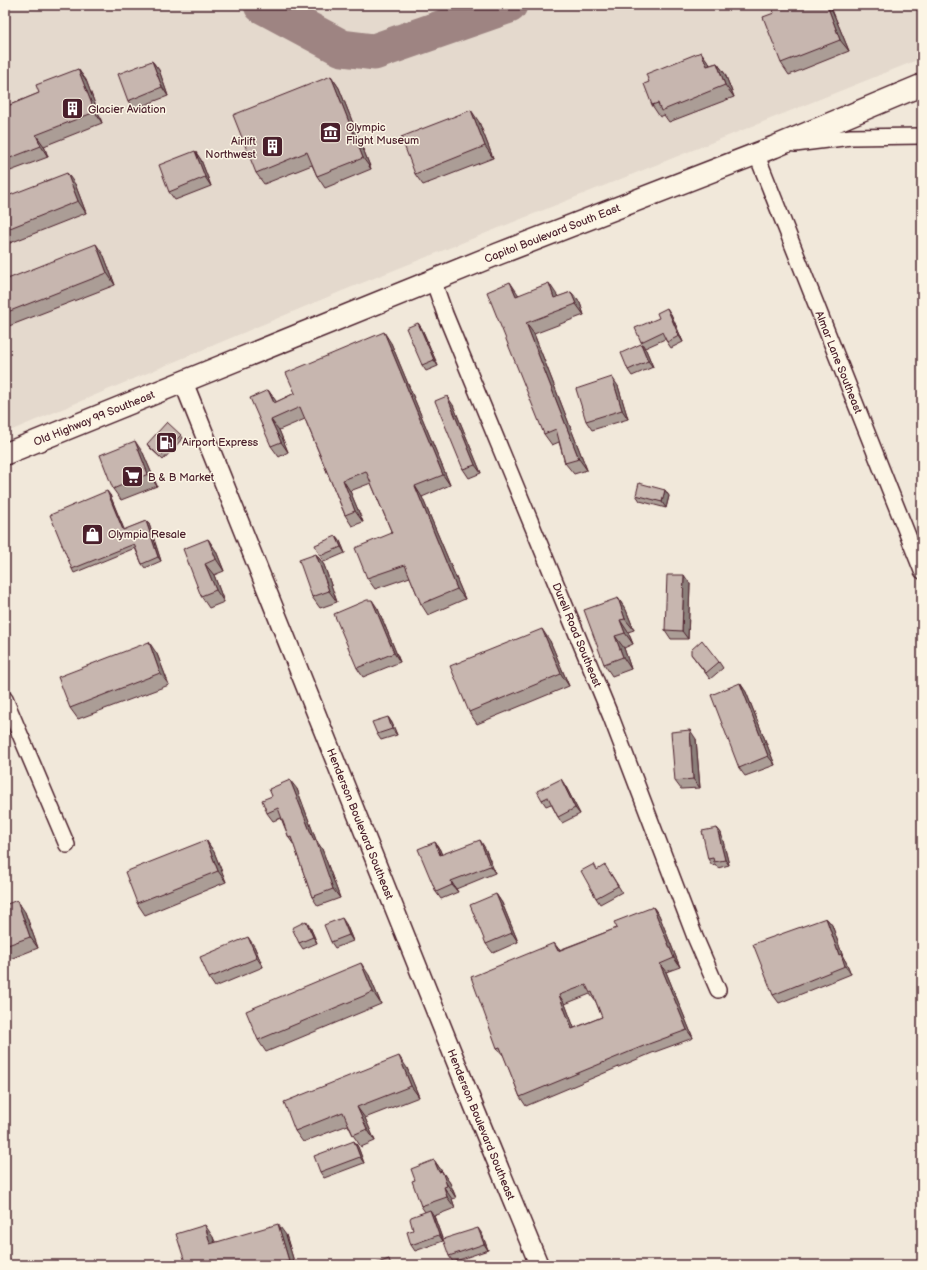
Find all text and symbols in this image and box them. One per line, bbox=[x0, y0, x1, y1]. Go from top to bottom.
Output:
building icon: Glacier Aviation bbox=[60, 96, 86, 122]
place label: Glacier Aviation bbox=[88, 103, 166, 116]
museum icon: Olympic Flight Museum bbox=[317, 120, 343, 146]
place label: Olympic Flight Museum bbox=[346, 121, 419, 147]
building icon: Airlift Northwest bbox=[259, 134, 285, 160]
place label: Airlift Northwest bbox=[205, 135, 257, 161]
street label: Capitol Boulevard South East bbox=[482, 201, 622, 265]
street label: Almar Lane Southeast bbox=[813, 309, 865, 416]
street label: Old Highway 99 Southeast bbox=[32, 387, 157, 448]
fuel station icon: Airport Express bbox=[153, 429, 179, 455]
place label: Airport Express bbox=[182, 436, 259, 449]
supermarket icon: B & B Market bbox=[119, 464, 145, 490]
place label: B & B Market bbox=[148, 471, 215, 484]
shop icon: Olympia Resale bbox=[79, 521, 105, 547]
place label: Olympia Resale bbox=[108, 528, 186, 541]
street label: Durell Road Southeast bbox=[550, 581, 605, 690]
street label: Henderson Boulevard Southeast bbox=[324, 746, 397, 902]
street label: Henderson Boulevard Southeast bbox=[445, 1047, 518, 1202]

